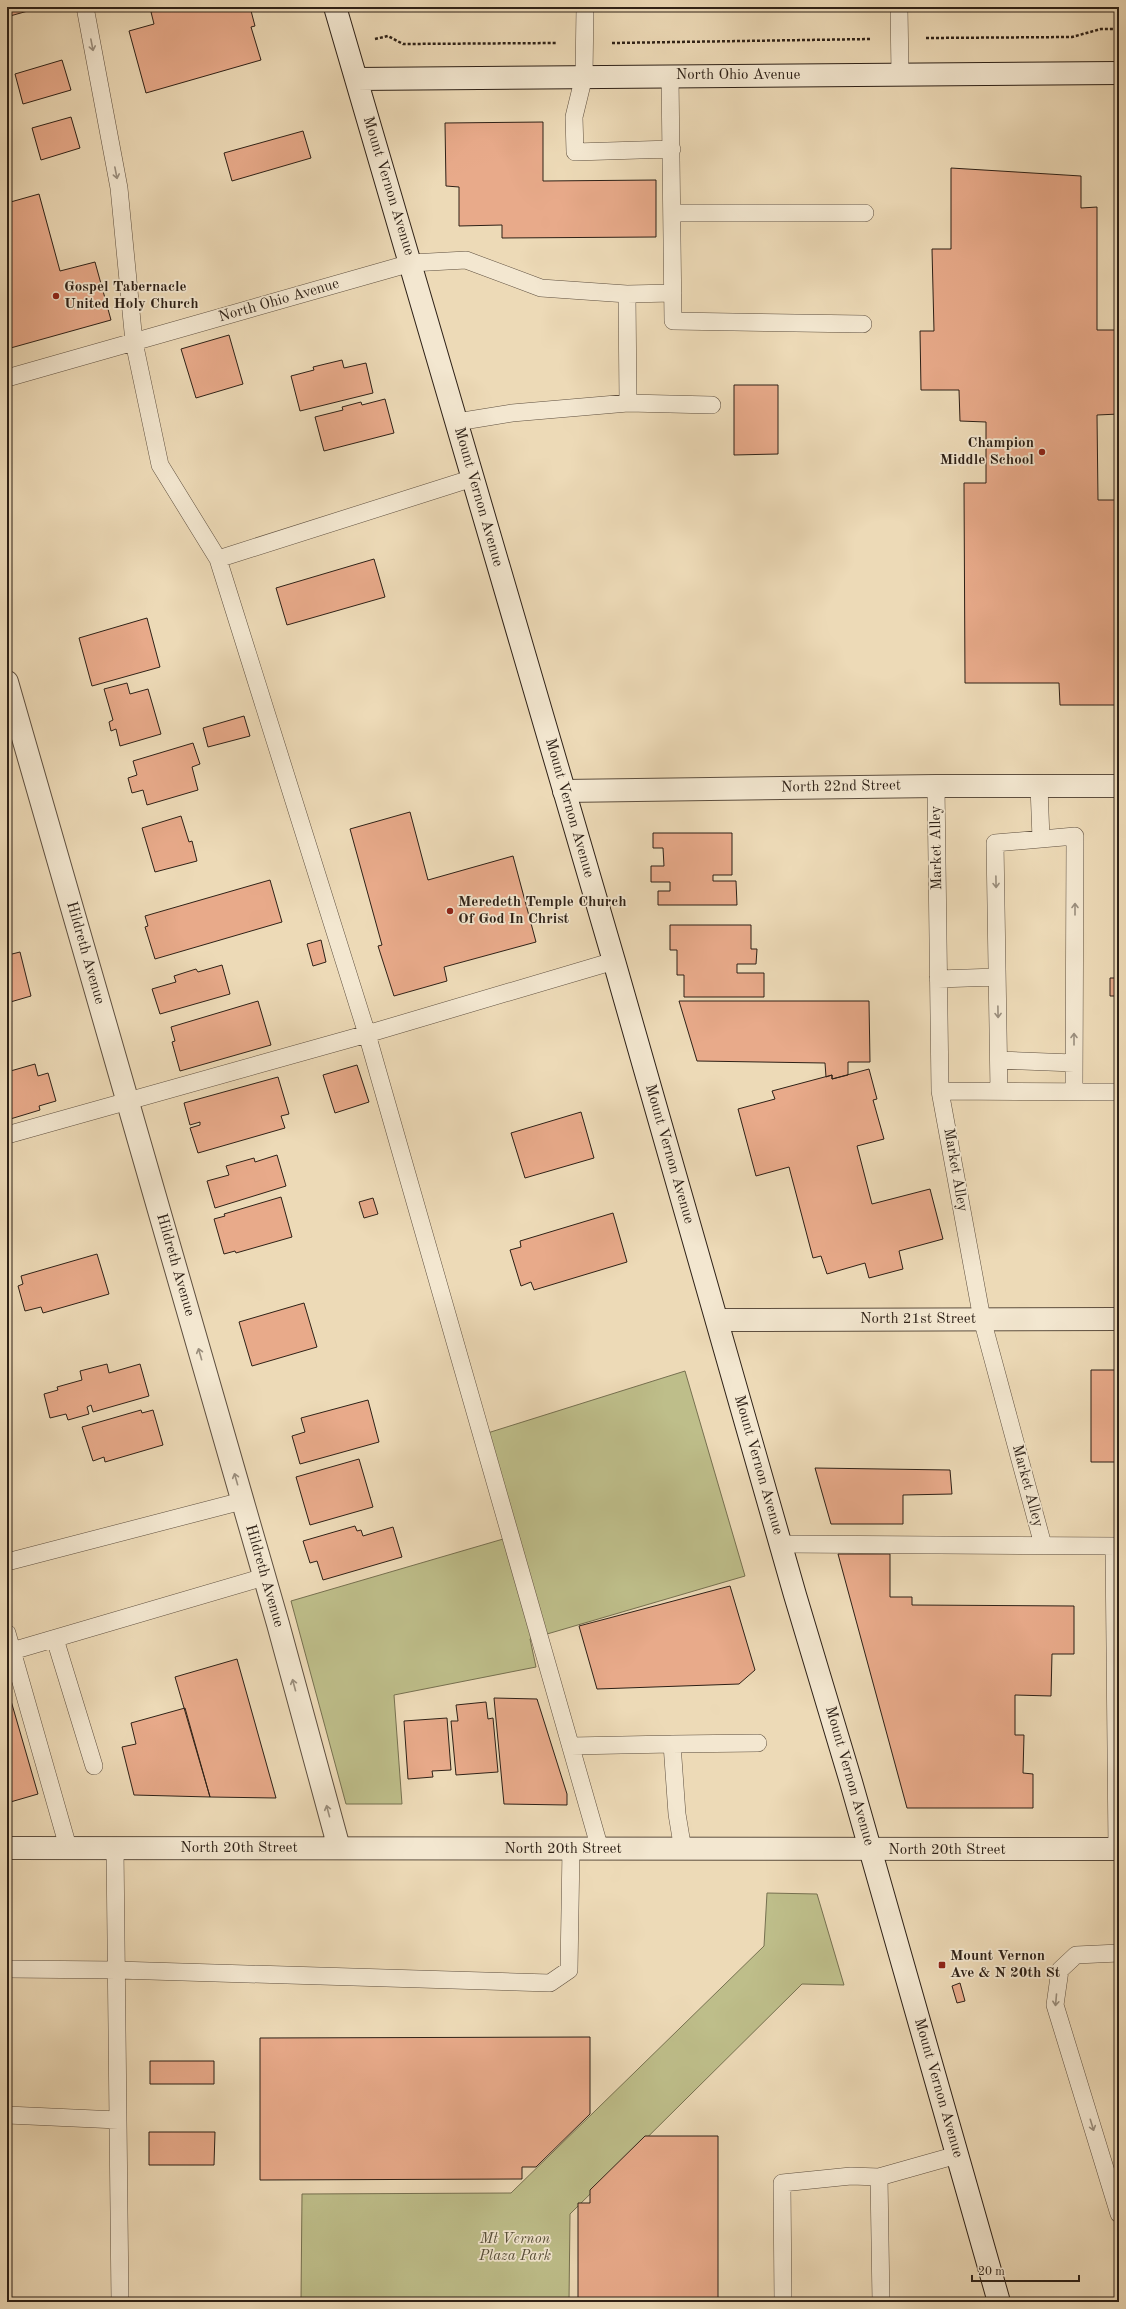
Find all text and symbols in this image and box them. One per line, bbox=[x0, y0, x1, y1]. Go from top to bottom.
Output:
one-way arrow bbox=[88, 38, 96, 51]
street label: North Ohio Avenue bbox=[676, 68, 800, 83]
street label: Mount Vernon Avenue bbox=[360, 115, 416, 257]
one-way arrow bbox=[112, 166, 120, 179]
street label: North Ohio Avenue bbox=[217, 277, 341, 325]
place label: Gospel Tabernacle United Holy Church bbox=[64, 280, 199, 312]
marker: Gospel Tabernacle United Holy Church bbox=[51, 291, 61, 301]
street label: Mount Vernon Avenue bbox=[451, 426, 505, 568]
place label: Champion Middle School bbox=[940, 436, 1034, 468]
marker: Champion Middle School bbox=[1037, 447, 1047, 457]
street label: Mount Vernon Avenue bbox=[542, 737, 596, 879]
street label: North 22nd Street bbox=[781, 778, 901, 796]
street label: Market Alley bbox=[929, 805, 945, 890]
one-way arrow bbox=[992, 875, 999, 888]
place label: Meredeth Temple Church Of God In Christ bbox=[458, 895, 627, 927]
street label: Hildreth Avenue bbox=[63, 900, 107, 1006]
one-way arrow bbox=[1071, 903, 1079, 916]
marker: Meredeth Temple Church Of God In Christ bbox=[445, 906, 455, 916]
one-way arrow bbox=[994, 1005, 1002, 1018]
one-way arrow bbox=[1070, 1033, 1078, 1046]
street label: Mount Vernon Avenue bbox=[642, 1083, 696, 1225]
street label: Market Alley bbox=[940, 1127, 970, 1213]
street label: Hildreth Avenue bbox=[153, 1212, 197, 1318]
street label: North 21st Street bbox=[860, 1312, 976, 1327]
one-way arrow bbox=[196, 1348, 203, 1361]
street label: Mount Vernon Avenue bbox=[731, 1394, 785, 1536]
street label: Market Alley bbox=[1009, 1443, 1045, 1529]
one-way arrow bbox=[232, 1473, 239, 1486]
street label: Hildreth Avenue bbox=[242, 1523, 286, 1629]
one-way arrow bbox=[290, 1679, 297, 1692]
street label: Mount Vernon Avenue bbox=[822, 1705, 876, 1847]
one-way arrow bbox=[324, 1804, 332, 1817]
street label: North 20th Street bbox=[180, 1841, 298, 1856]
street label: North 20th Street bbox=[504, 1842, 622, 1857]
street label: North 20th Street bbox=[888, 1843, 1006, 1858]
place label: Mount Vernon Ave & N 20th St bbox=[950, 1949, 1061, 1981]
marker: Mount Vernon Ave & N 20th St bbox=[937, 1960, 947, 1970]
one-way arrow bbox=[1052, 1993, 1059, 2006]
street label: Mount Vernon Avenue bbox=[911, 2017, 965, 2159]
one-way arrow bbox=[1088, 2118, 1096, 2130]
park label: Mt Vernon Plaza Park bbox=[478, 2232, 551, 2264]
scale bar bbox=[972, 2257, 1079, 2283]
text: 20 m bbox=[978, 2266, 1005, 2278]

